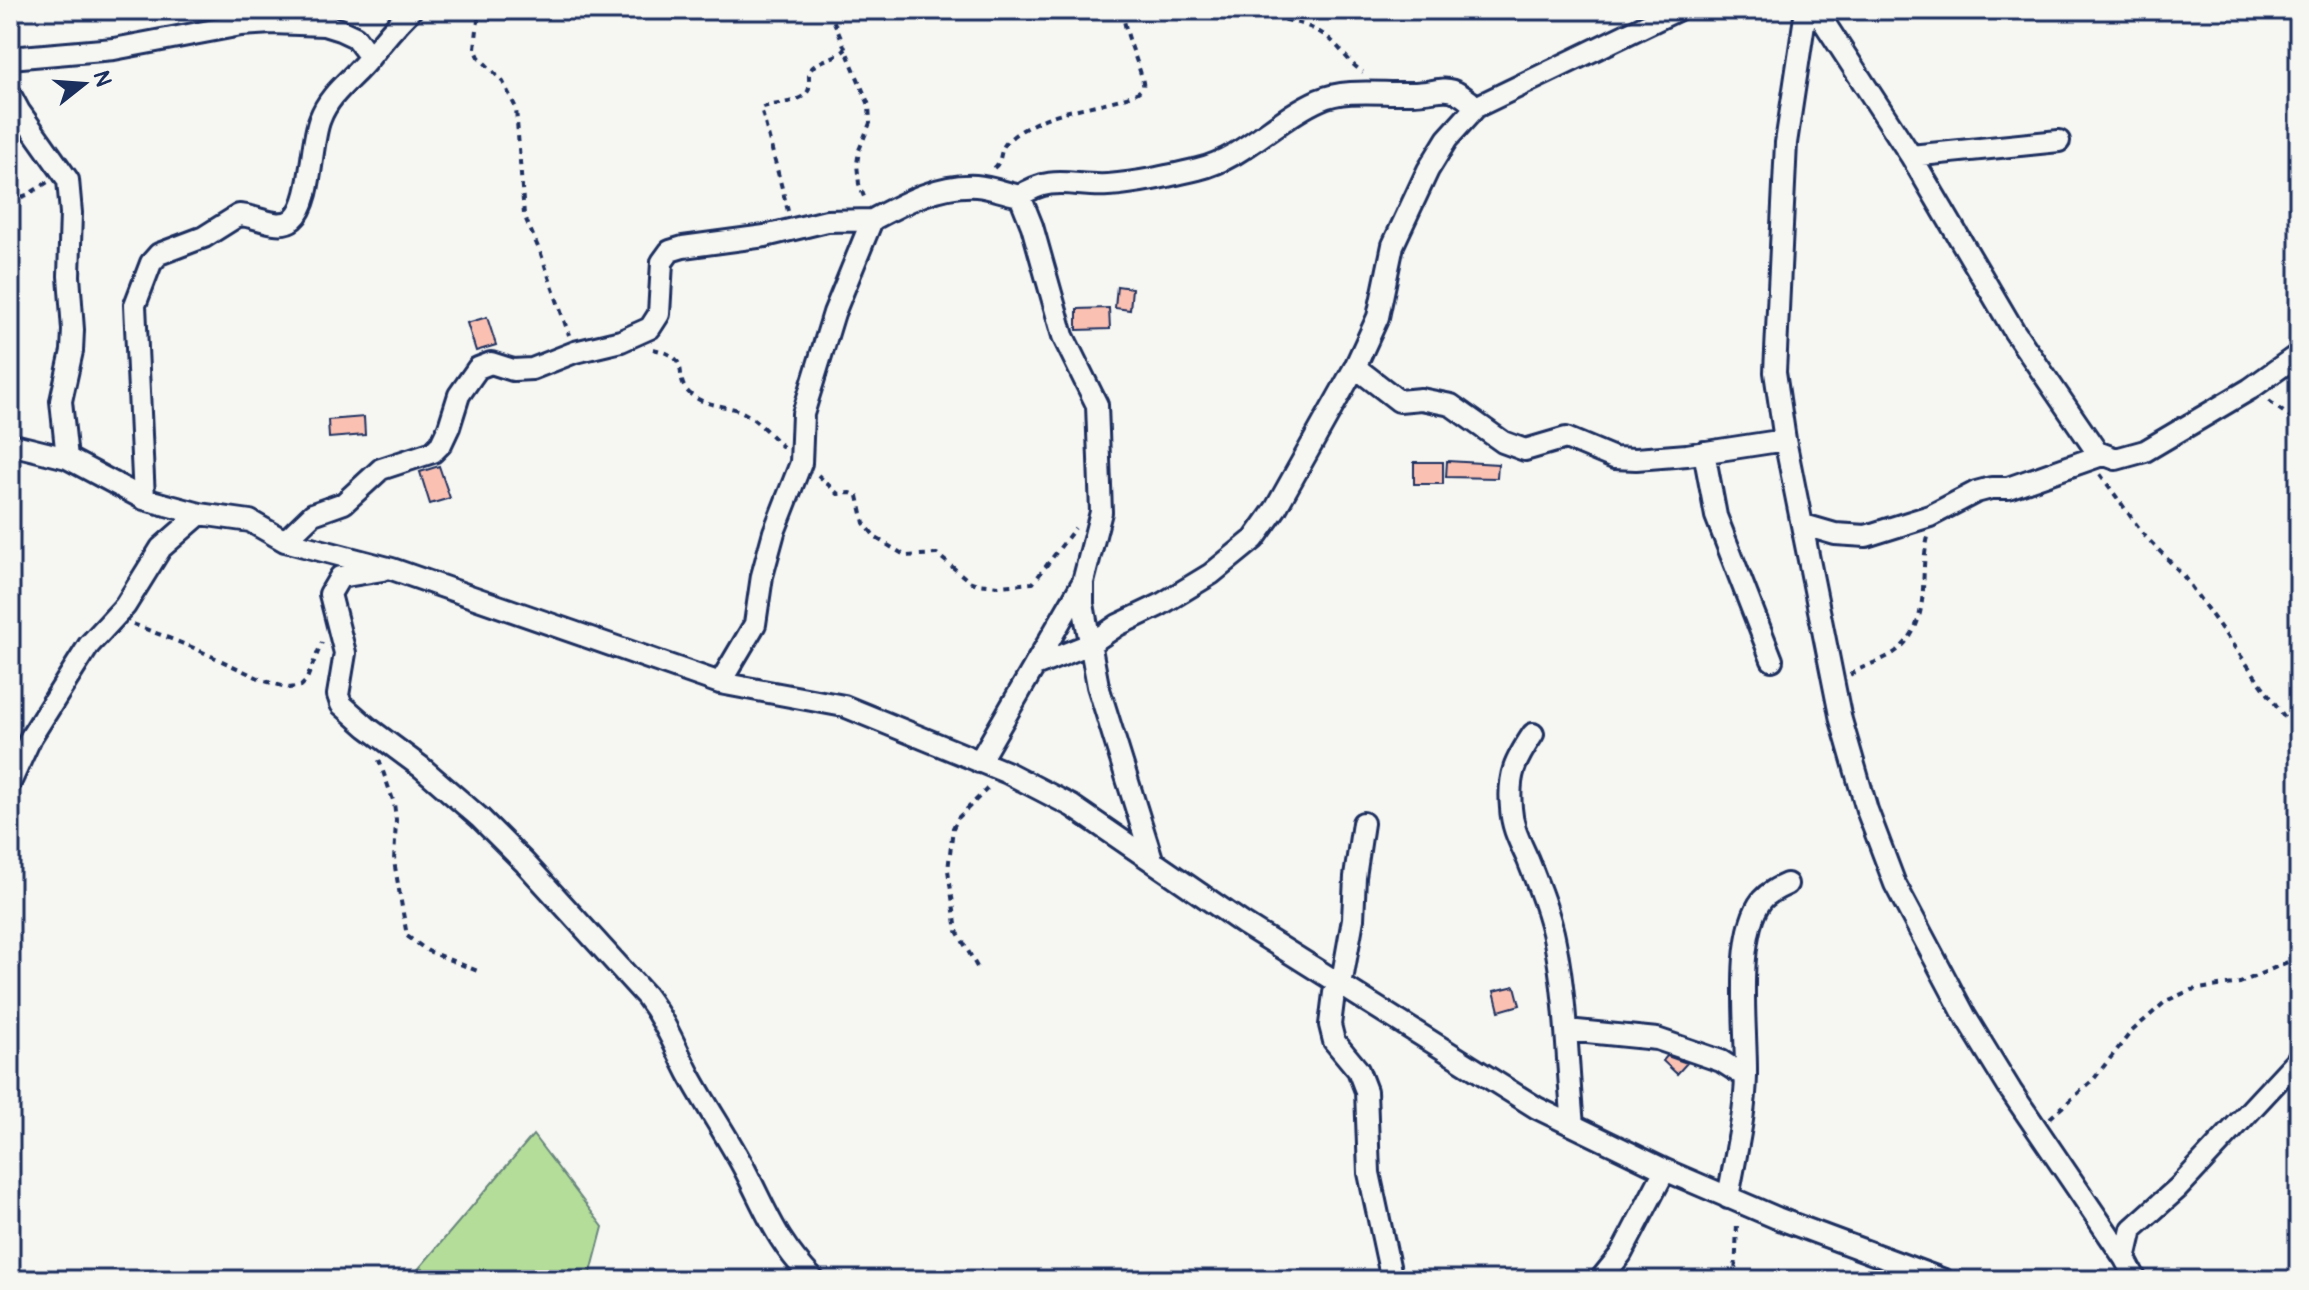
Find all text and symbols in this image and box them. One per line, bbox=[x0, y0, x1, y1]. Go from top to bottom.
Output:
north arrow bbox=[44, 44, 124, 124]
text: N bbox=[87, 67, 118, 90]

